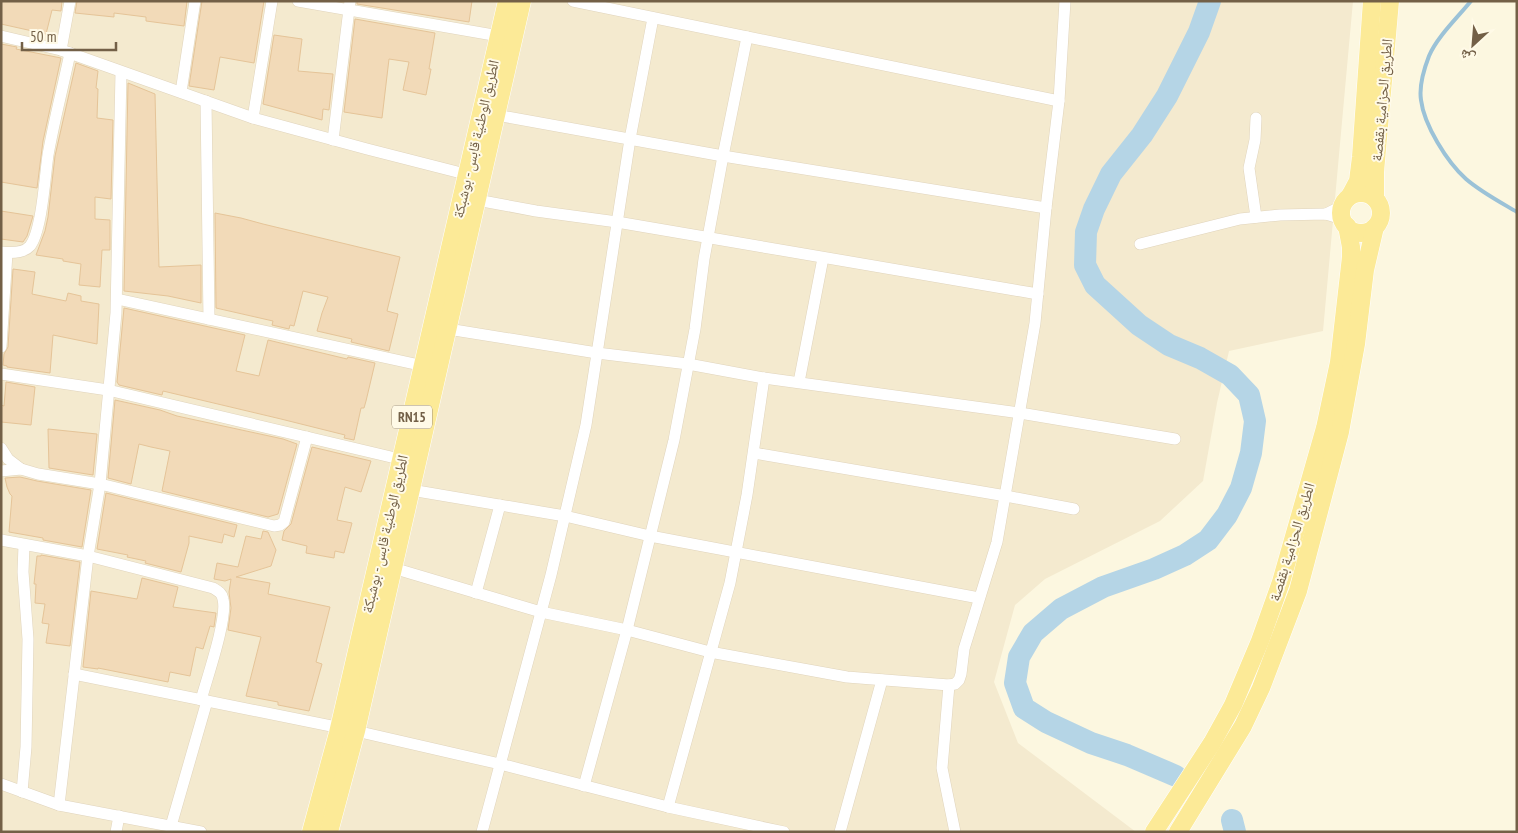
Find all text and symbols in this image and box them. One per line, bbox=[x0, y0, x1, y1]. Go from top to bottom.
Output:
scale bar bbox=[22, 20, 116, 52]
north arrow bbox=[1448, 20, 1498, 70]
text: 50 m bbox=[30, 27, 56, 46]
street label: الطريق الحزامية بقفصة bbox=[1367, 38, 1397, 162]
text: ش bbox=[1457, 45, 1478, 68]
street label: الطريق الوطنية قابس - بوشبكة bbox=[448, 58, 504, 220]
road number: RN15 bbox=[392, 406, 432, 428]
street label: الطريق الوطنية قابس - بوشبكة bbox=[357, 453, 413, 615]
street label: الطريق الحزامية بقفصة bbox=[1264, 480, 1320, 604]

